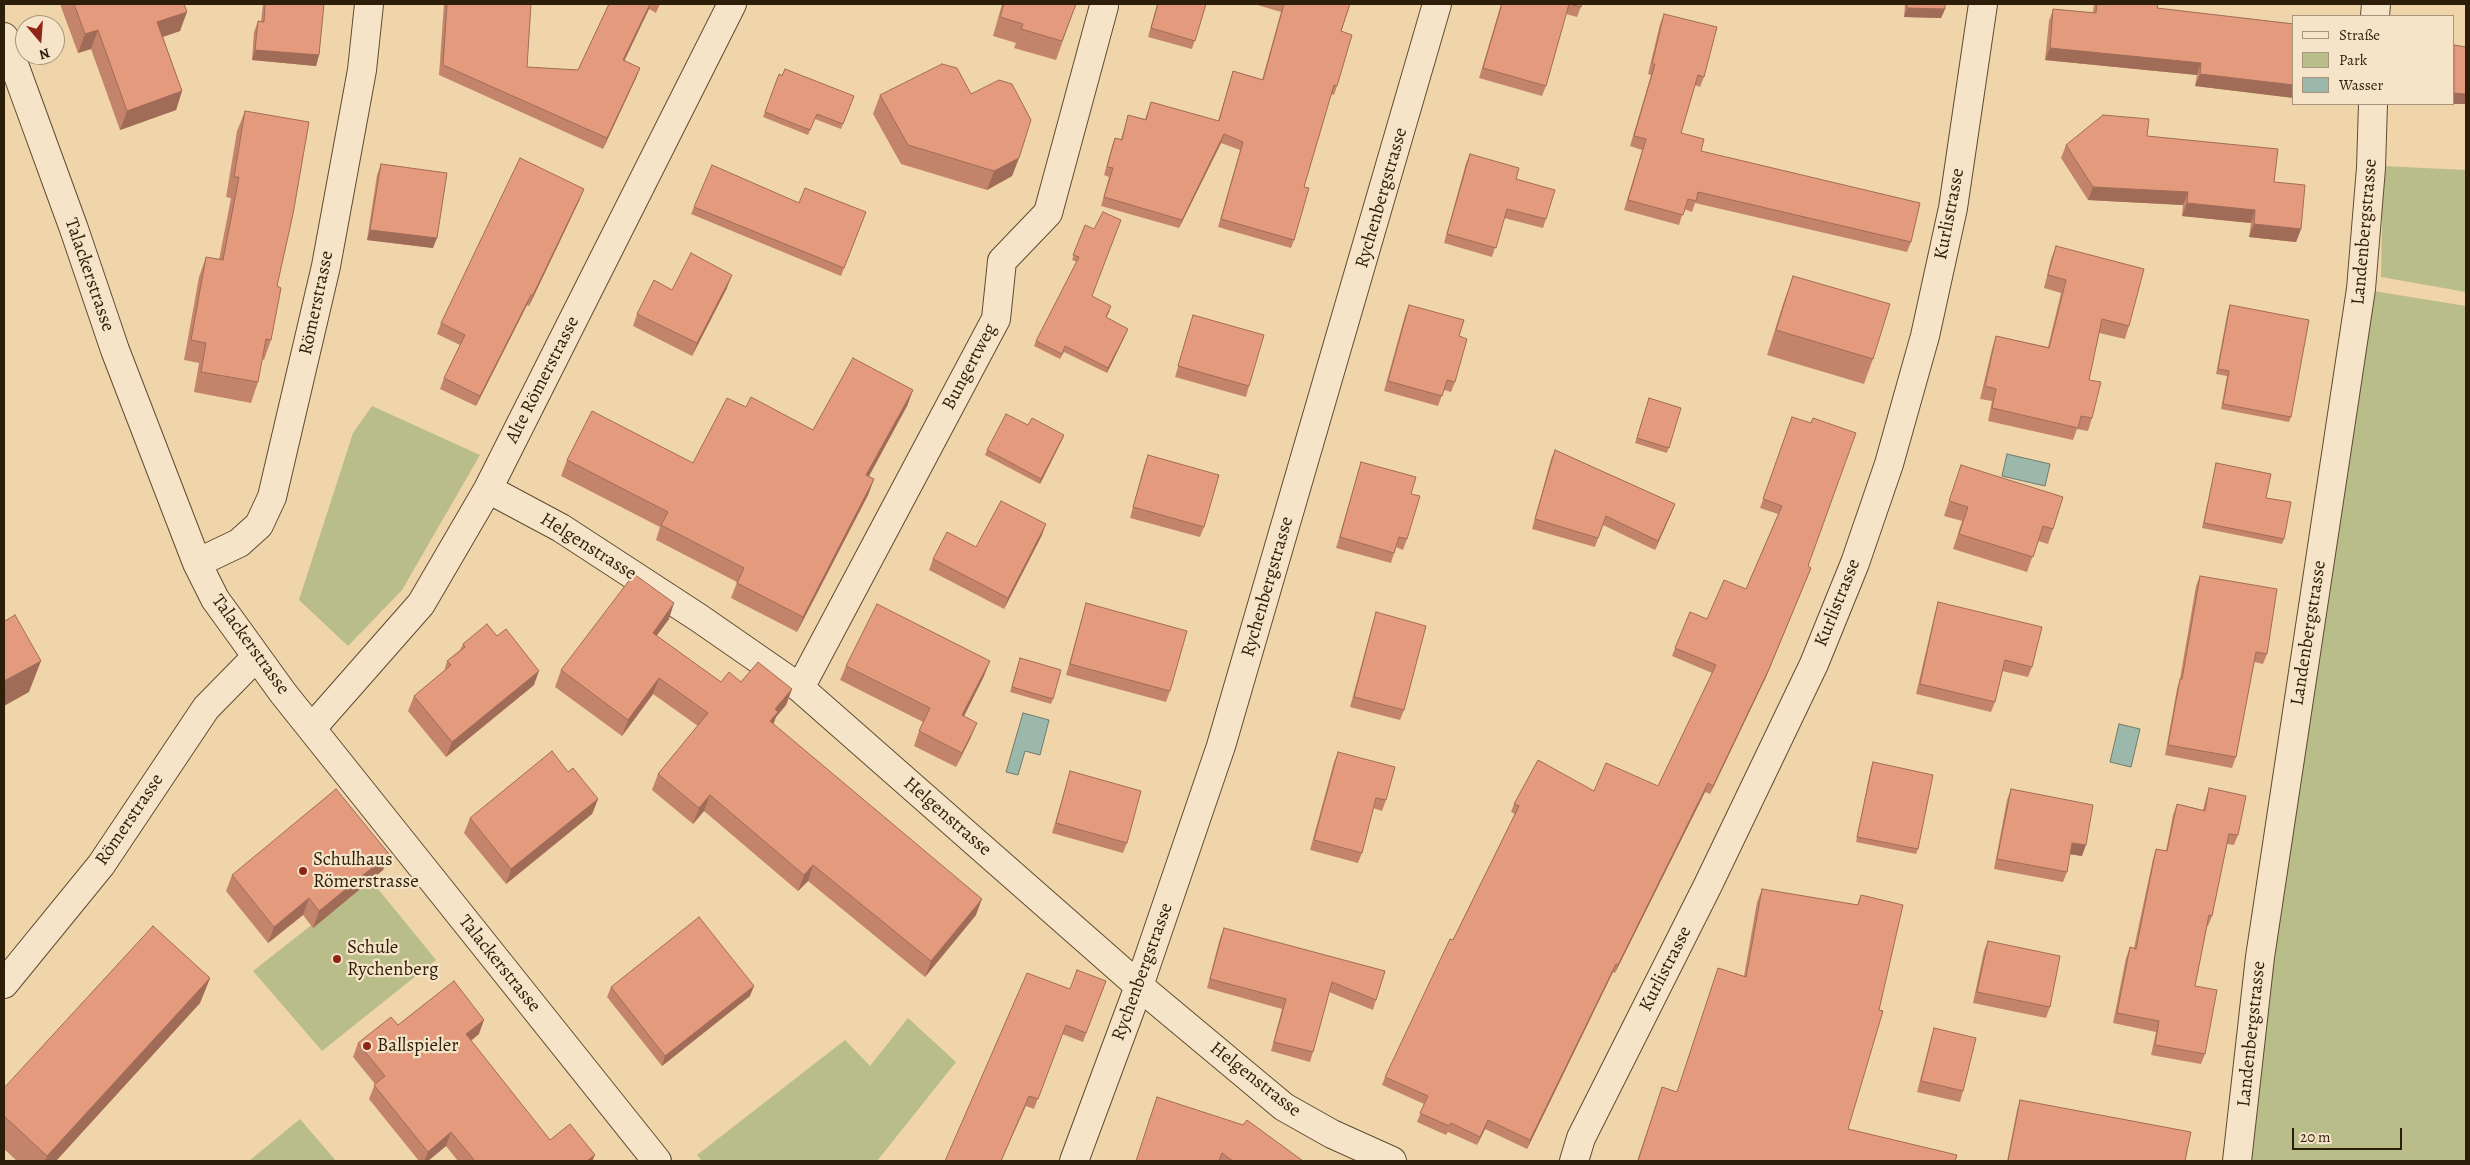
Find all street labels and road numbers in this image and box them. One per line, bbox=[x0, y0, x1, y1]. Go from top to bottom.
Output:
street label: Rychenbergstrasse bbox=[1351, 125, 1413, 271]
street label: Landenbergstrasse bbox=[2347, 158, 2383, 306]
street label: Kurlistrasse bbox=[1930, 166, 1970, 262]
street label: Talackerstrasse bbox=[59, 215, 119, 335]
street label: Römerstrasse bbox=[295, 249, 339, 357]
street label: Alte Römerstrasse bbox=[501, 313, 585, 447]
street label: Bungertweg bbox=[938, 320, 1002, 414]
street label: Helgenstrasse bbox=[536, 508, 640, 586]
street label: Rychenbergstrasse bbox=[1237, 514, 1299, 660]
street label: Kurlistrasse bbox=[1810, 556, 1866, 650]
street label: Landenbergstrasse bbox=[2286, 559, 2332, 707]
street label: Talackerstrasse bbox=[206, 590, 294, 700]
street label: Römerstrasse bbox=[91, 770, 169, 870]
street label: Helgenstrasse bbox=[898, 773, 996, 861]
street label: Rychenbergstrasse bbox=[1107, 900, 1179, 1044]
street label: Talackerstrasse bbox=[453, 911, 545, 1017]
street label: Kurlistrasse bbox=[1635, 923, 1697, 1015]
street label: Landenbergstrasse bbox=[2233, 960, 2271, 1108]
street label: Helgenstrasse bbox=[1205, 1037, 1305, 1123]

